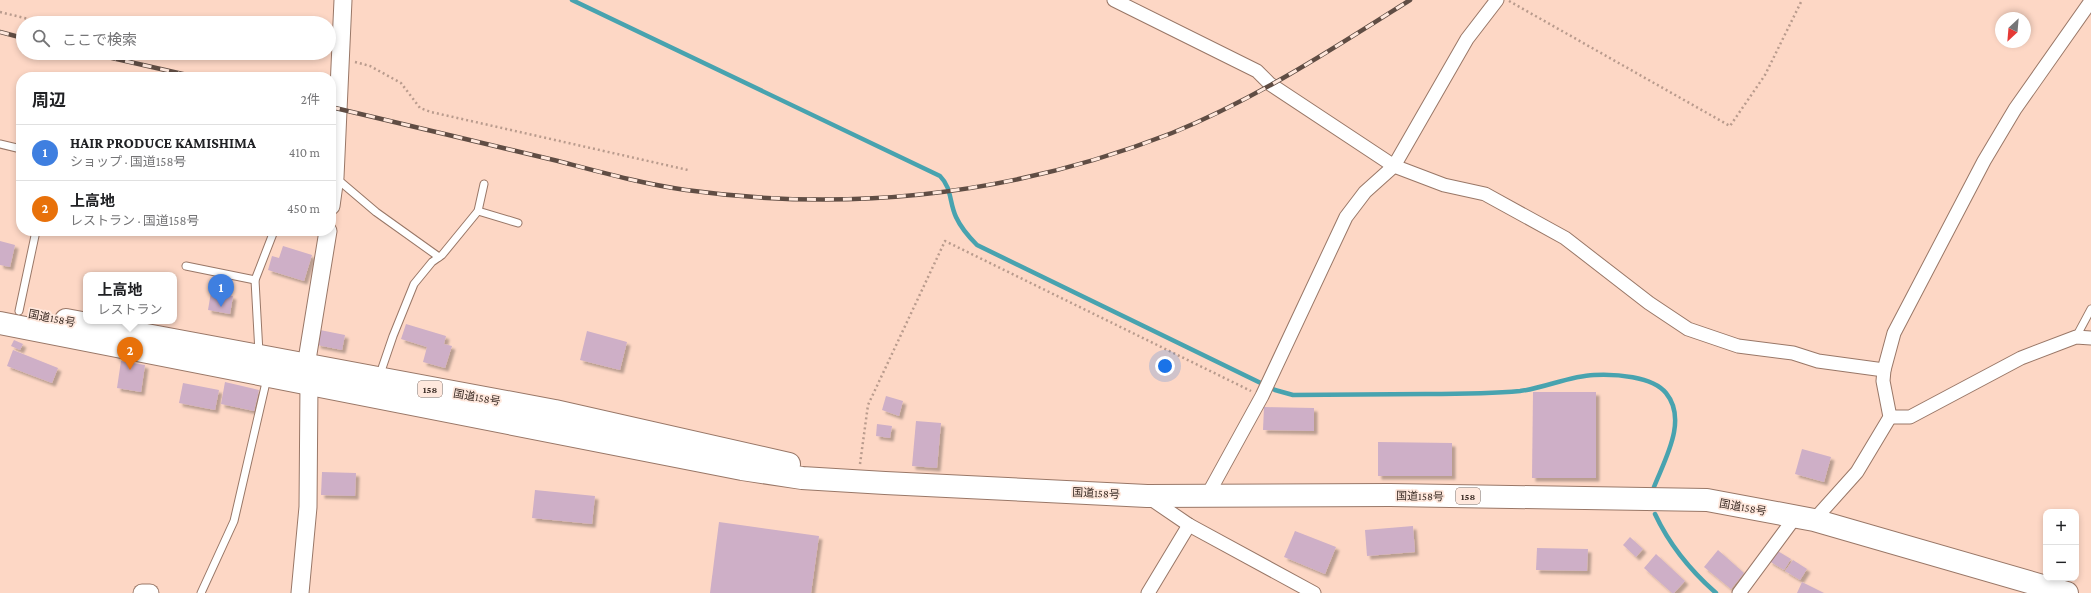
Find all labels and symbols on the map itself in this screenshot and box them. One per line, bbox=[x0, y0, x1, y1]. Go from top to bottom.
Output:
north arrow bbox=[1995, 12, 2031, 48]
pin: 1 bbox=[208, 274, 234, 307]
street label: 国道158号 bbox=[27, 308, 77, 328]
pin: 2 bbox=[117, 337, 143, 370]
your location bbox=[1155, 356, 1175, 376]
road number: 158 bbox=[418, 381, 442, 397]
street label: 国道158号 bbox=[452, 387, 502, 407]
street label: 国道158号 bbox=[1072, 486, 1120, 500]
road number: 158 bbox=[1456, 488, 1480, 504]
street label: 国道158号 bbox=[1396, 490, 1444, 502]
street label: 国道158号 bbox=[1718, 497, 1768, 517]

